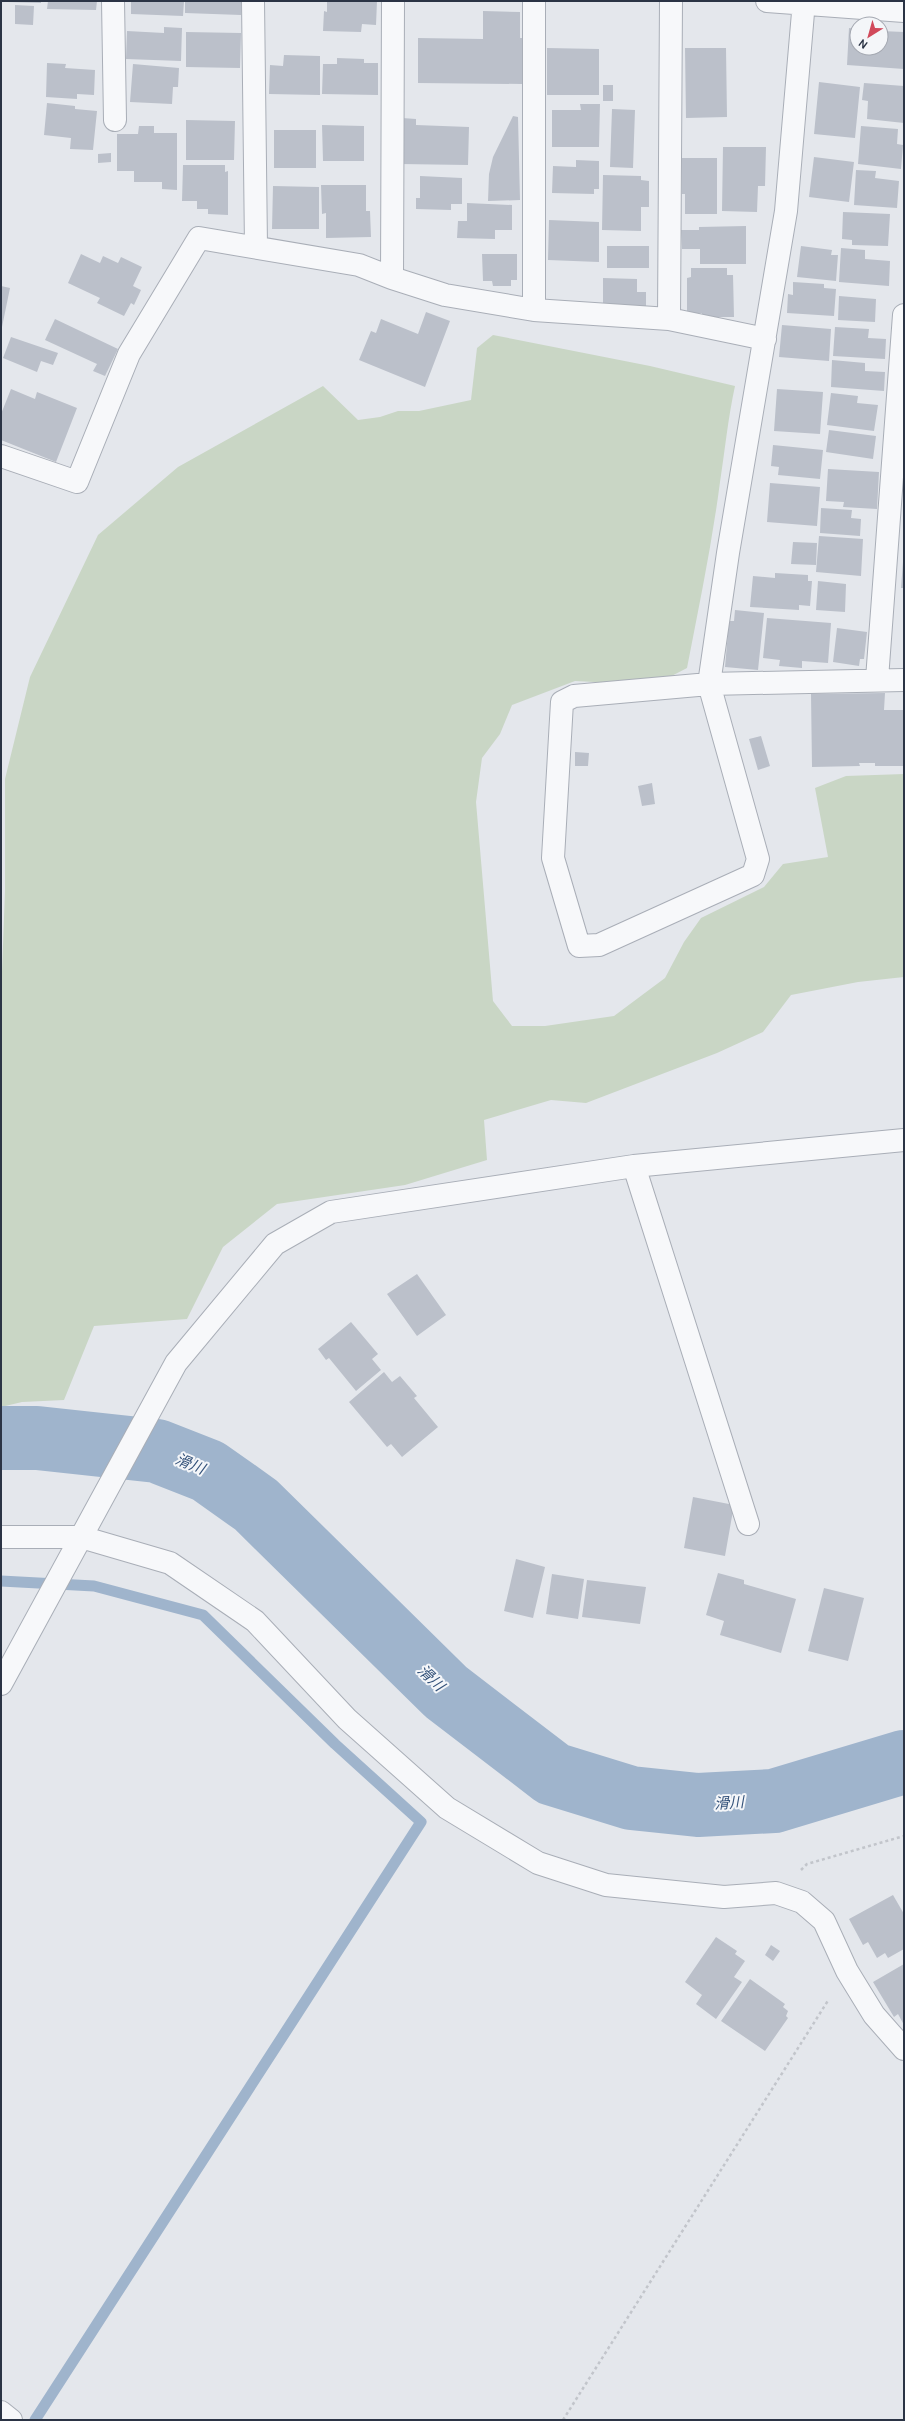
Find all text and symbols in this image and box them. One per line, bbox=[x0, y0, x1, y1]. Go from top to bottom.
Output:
north arrow bbox=[849, 16, 889, 56]
text: N bbox=[856, 36, 870, 52]
water label: 滑川 bbox=[173, 1450, 209, 1479]
water label: 滑川 bbox=[414, 1661, 449, 1696]
water label: 滑川 bbox=[713, 1793, 747, 1813]

